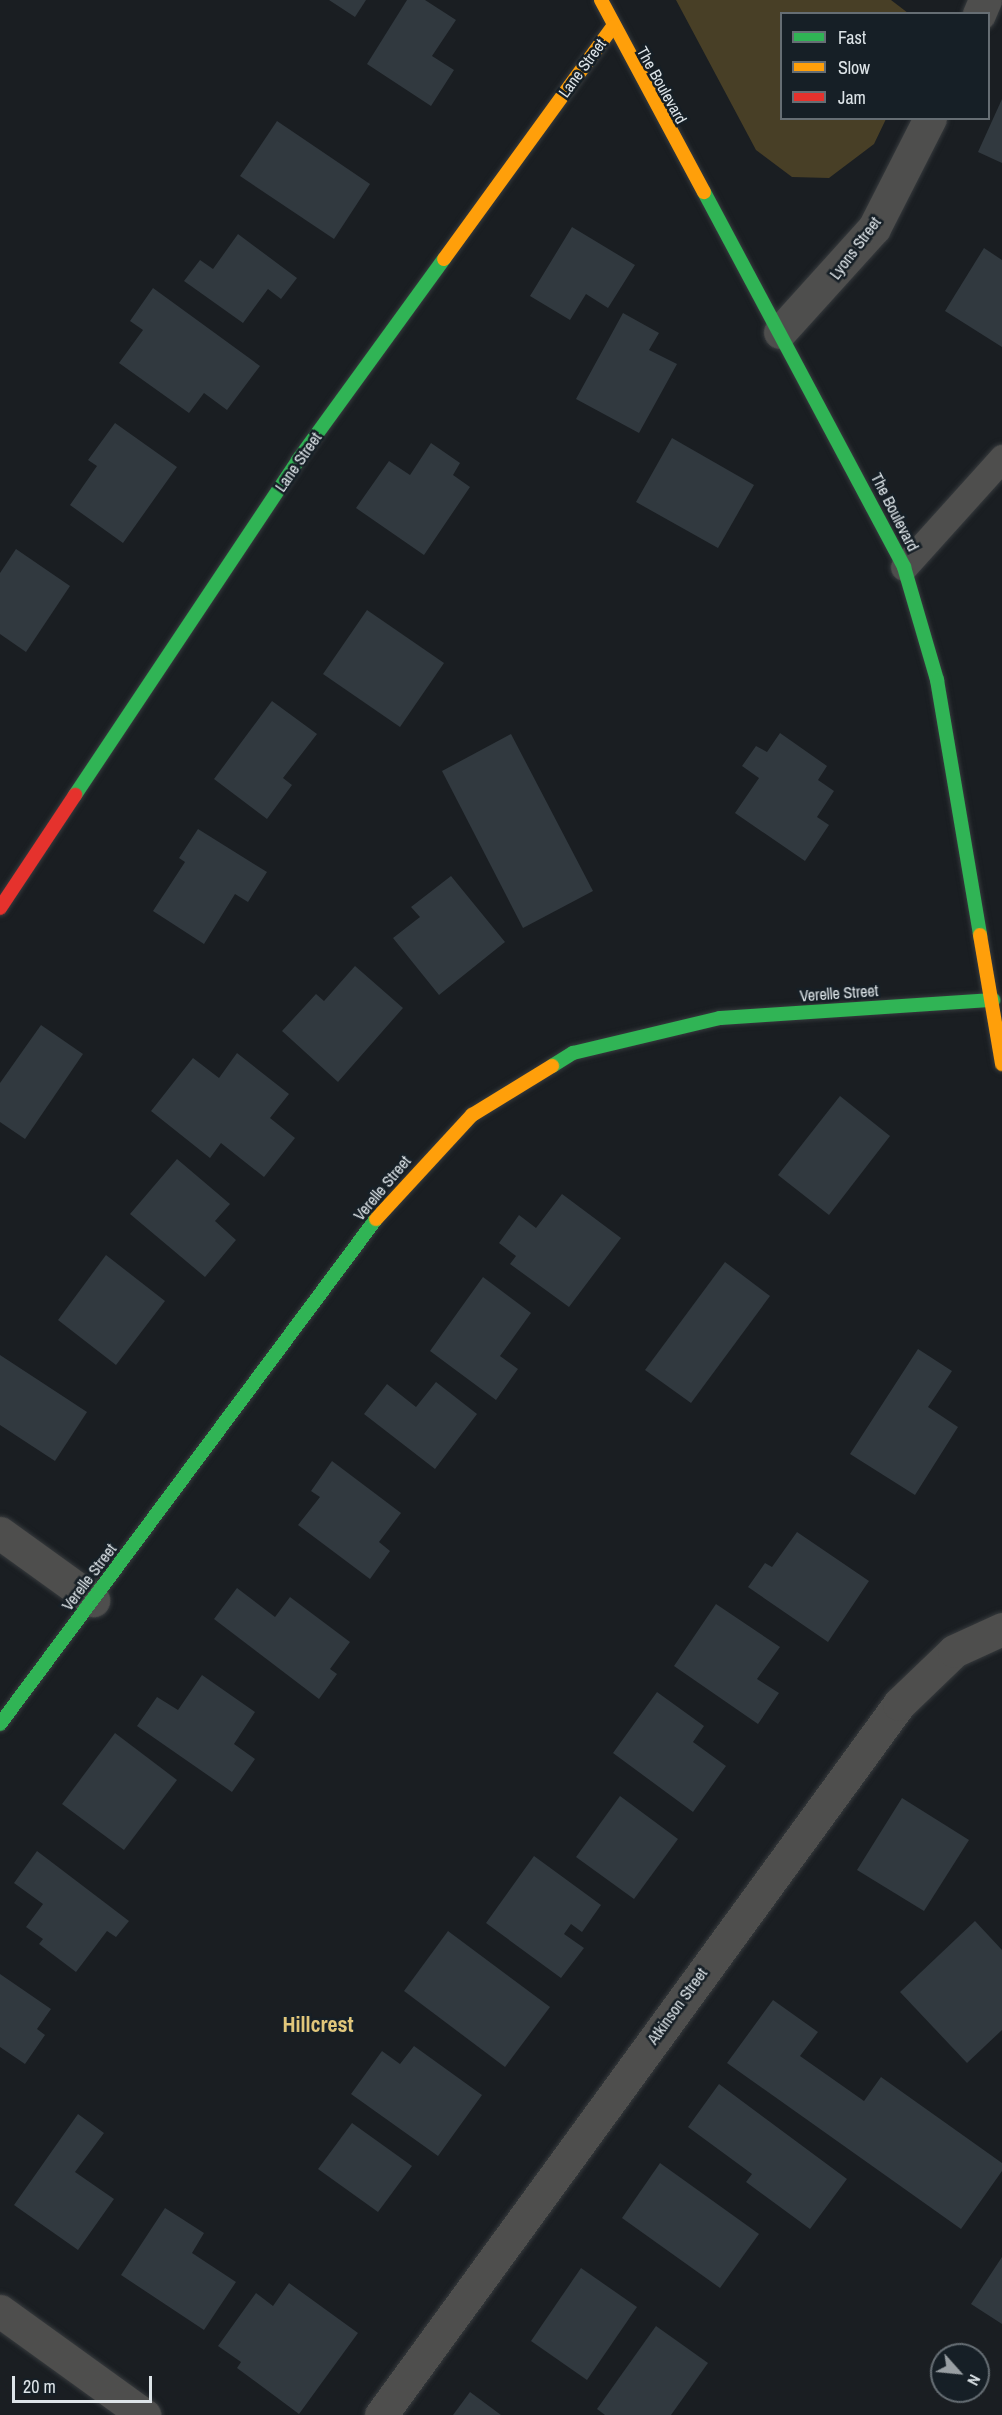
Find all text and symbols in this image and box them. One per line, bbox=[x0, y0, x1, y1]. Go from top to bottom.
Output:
legend bbox=[780, 12, 990, 120]
text: Fast bbox=[838, 25, 866, 50]
street label: Lane Street bbox=[554, 35, 610, 101]
street label: The Boulevard bbox=[633, 43, 691, 127]
text: Slow bbox=[838, 55, 870, 80]
text: Jam bbox=[838, 85, 866, 110]
street label: Lyons Street bbox=[825, 213, 885, 283]
street label: Lane Street bbox=[271, 429, 325, 495]
street label: The Boulevard bbox=[867, 470, 923, 554]
street label: Verelle Street bbox=[799, 981, 879, 1005]
street label: Verelle Street bbox=[349, 1152, 415, 1224]
street label: Verelle Street bbox=[58, 1540, 120, 1614]
street label: Atkinson Street bbox=[643, 1964, 711, 2048]
district label: Hillcrest bbox=[282, 2012, 354, 2038]
north arrow bbox=[930, 2343, 990, 2403]
scale bar bbox=[15, 2364, 154, 2402]
text: N bbox=[962, 2371, 986, 2389]
text: 20 m bbox=[23, 2374, 56, 2399]

